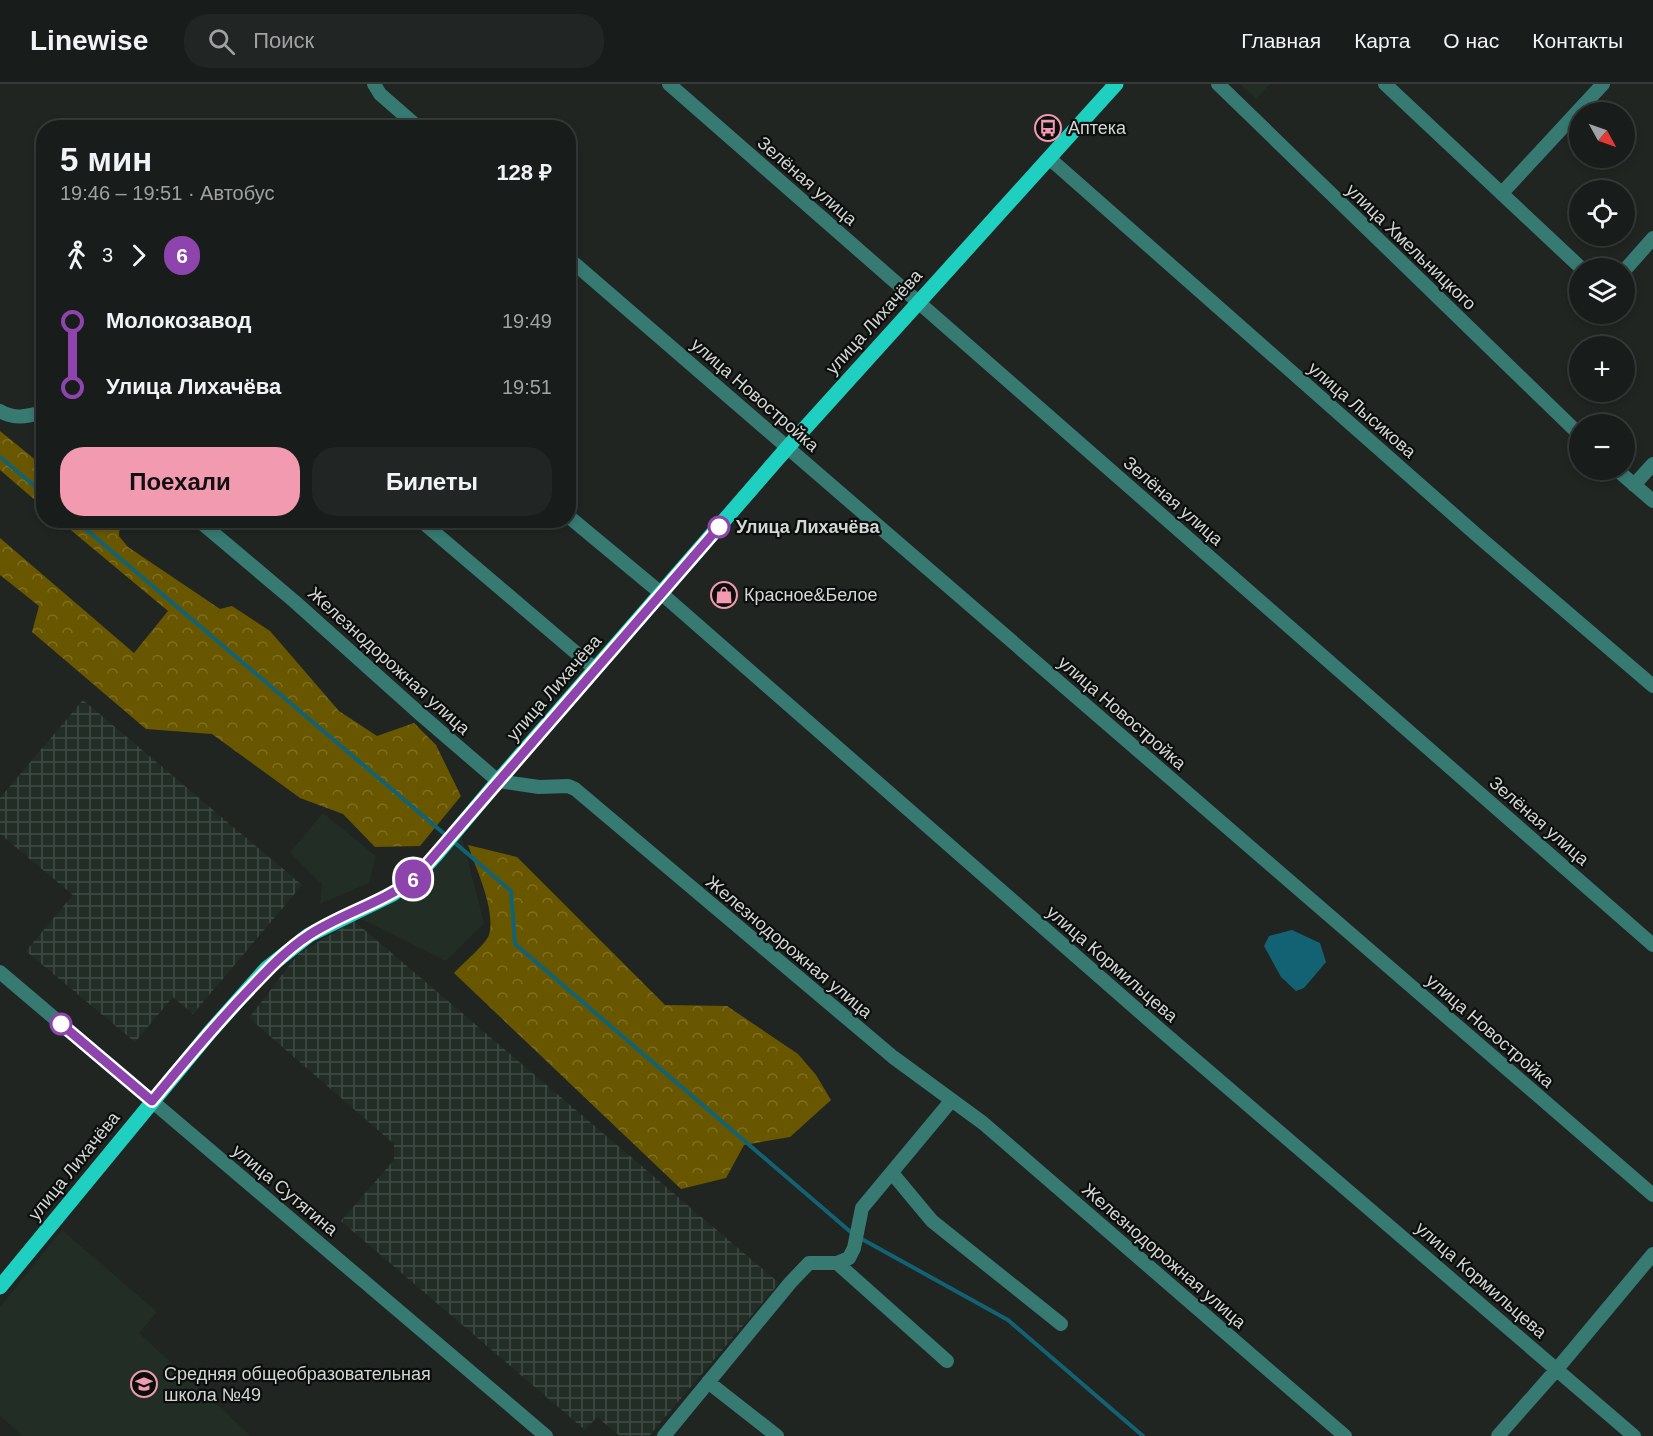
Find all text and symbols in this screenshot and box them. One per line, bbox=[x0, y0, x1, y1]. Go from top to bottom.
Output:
search box bbox=[184, 14, 604, 68]
text: Linewise bbox=[30, 25, 148, 56]
icon: search bbox=[205, 25, 238, 58]
text: Поиск bbox=[253, 28, 314, 53]
text: Главная bbox=[1241, 29, 1321, 52]
text: Карта bbox=[1354, 29, 1410, 52]
text: О нас bbox=[1443, 29, 1499, 52]
text: Контакты bbox=[1532, 29, 1623, 52]
north arrow bbox=[1569, 102, 1635, 168]
map controls bbox=[1569, 102, 1635, 480]
bus stop icon: Аптека bbox=[1033, 113, 1063, 143]
place label: Аптека bbox=[1068, 118, 1127, 138]
street label: Зелёная улица bbox=[753, 132, 861, 230]
text: 5 мин bbox=[60, 141, 152, 178]
text: 128 ₽ bbox=[496, 160, 552, 185]
street label: улица Хмельницкого bbox=[1342, 180, 1480, 314]
button: locate bbox=[1569, 180, 1635, 246]
text: 19:46 – 19:51 · Автобус bbox=[60, 182, 274, 204]
icon: walk bbox=[60, 239, 93, 272]
icon: forward bbox=[122, 239, 155, 272]
text: 3 bbox=[102, 244, 113, 266]
text: 6 bbox=[176, 244, 188, 267]
button: layers bbox=[1569, 258, 1635, 324]
street label: улица Лихачёва bbox=[822, 265, 927, 378]
text: Молокозавод bbox=[106, 308, 251, 333]
text: 19:49 bbox=[502, 310, 552, 332]
street label: улица Новостройка bbox=[687, 334, 824, 456]
button: + bbox=[1569, 336, 1635, 402]
street label: улица Лысикова bbox=[1304, 358, 1421, 463]
text: Улица Лихачёва bbox=[106, 374, 281, 399]
text: 19:51 bbox=[502, 376, 552, 398]
button: − bbox=[1569, 414, 1635, 480]
button: Поехали bbox=[60, 447, 300, 516]
button: Билеты bbox=[312, 447, 552, 516]
street label: Зелёная улица bbox=[1119, 452, 1227, 550]
marker: Улица Лихачёва bbox=[708, 516, 730, 538]
place label: Улица Лихачёва bbox=[736, 517, 880, 537]
shop icon: Красное&Белое bbox=[709, 580, 739, 610]
street label: Железнодорожная улица bbox=[304, 583, 475, 739]
place label: Красное&Белое bbox=[744, 585, 877, 605]
street label: улица Лихачёва bbox=[503, 630, 606, 745]
street label: улица Новостройка bbox=[1054, 652, 1191, 774]
street label: Зелёная улица bbox=[1485, 772, 1593, 870]
line badge: 6 bbox=[394, 860, 432, 898]
text: 6 bbox=[407, 868, 419, 891]
street label: Железнодорожная улица bbox=[702, 872, 877, 1023]
street label: улица Кормильцева bbox=[1042, 902, 1182, 1027]
street label: улица Новостройка bbox=[1422, 970, 1559, 1092]
unlabelled marker bbox=[50, 1013, 72, 1035]
street label: улица Лихачёва bbox=[24, 1107, 124, 1224]
street label: улица Сутягина bbox=[228, 1140, 342, 1240]
street label: Железнодорожная улица bbox=[1078, 1179, 1251, 1333]
street label: улица Кормильцева bbox=[1411, 1218, 1551, 1343]
place label: Средняя общеобразовательная школа №49 bbox=[164, 1364, 431, 1405]
school or university icon: Средняя общеобразовательная школа №49 bbox=[129, 1369, 159, 1399]

